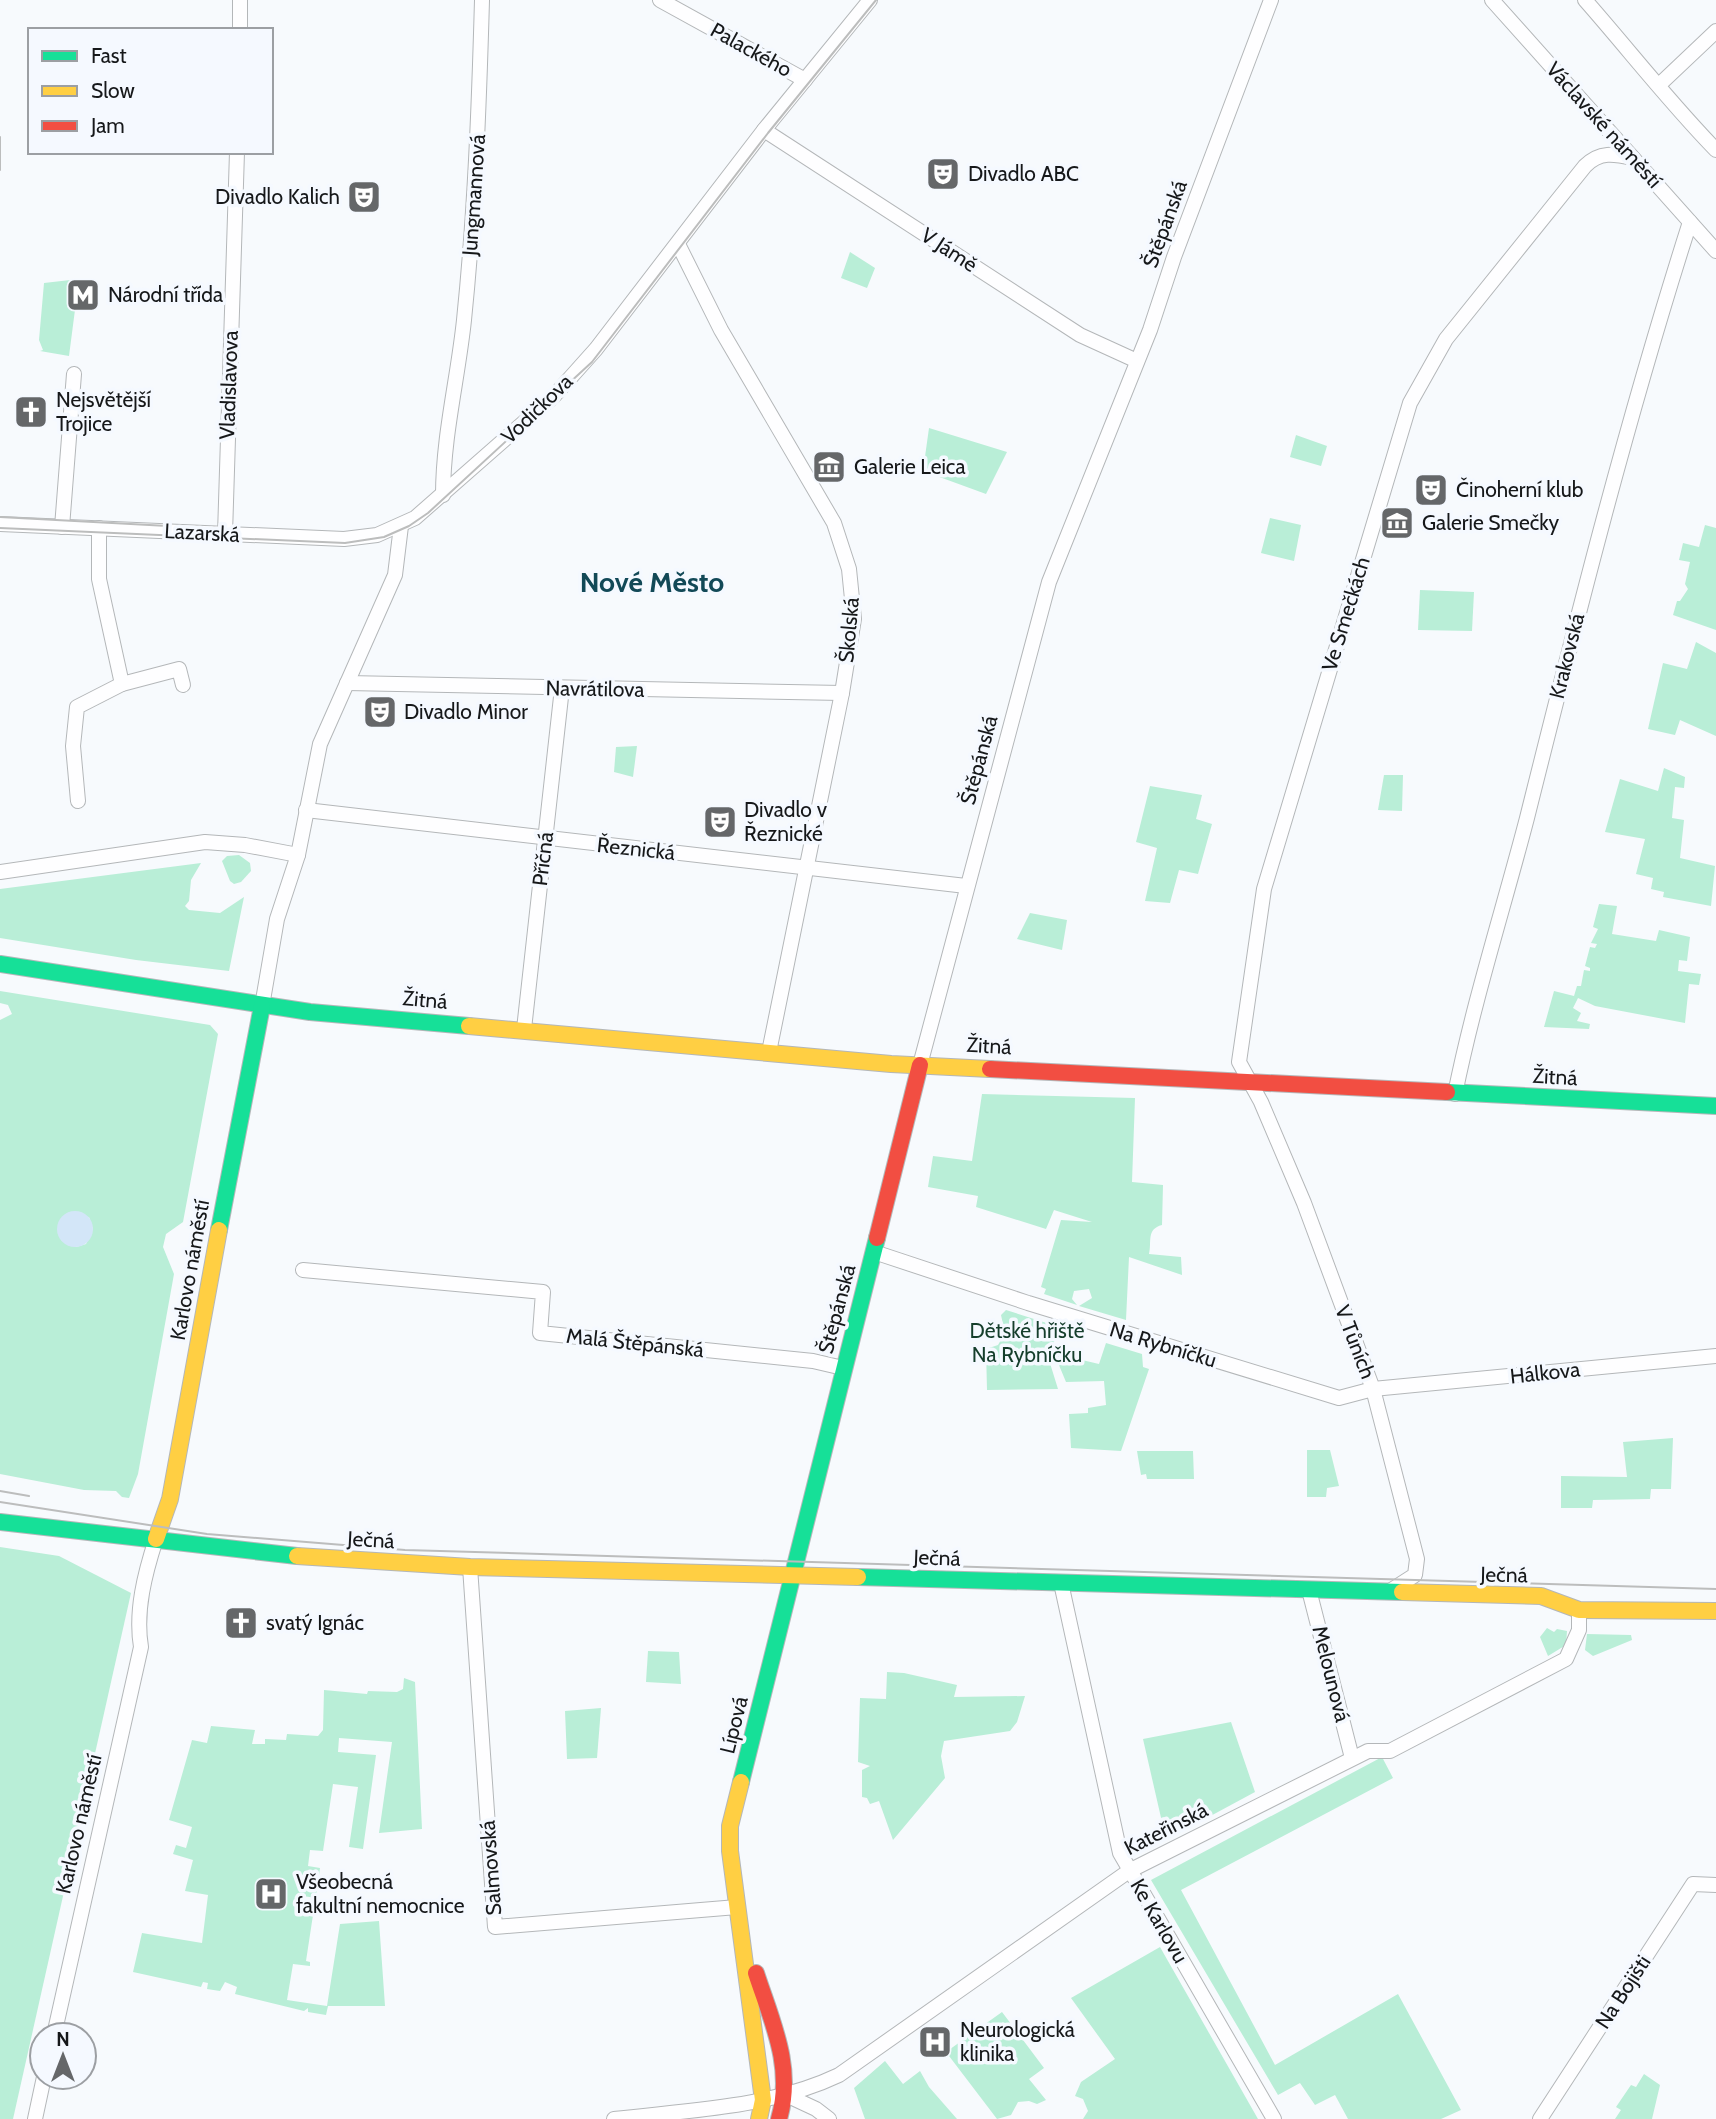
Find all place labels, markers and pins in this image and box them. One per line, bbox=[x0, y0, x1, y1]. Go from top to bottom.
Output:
theatre icon: Divadlo ABC bbox=[924, 155, 962, 193]
place label: Divadlo ABC bbox=[968, 161, 1079, 186]
theatre icon: Divadlo Kalich bbox=[345, 178, 383, 216]
place label: Divadlo Kalich bbox=[215, 184, 340, 209]
metro station icon: Národní třída bbox=[64, 276, 102, 314]
place label: Národní třída bbox=[108, 282, 223, 307]
place label: Nejsvětější Trojice bbox=[56, 387, 151, 437]
church icon: Nejsvětější Trojice bbox=[12, 393, 50, 431]
museum icon: Galerie Leica bbox=[810, 448, 848, 486]
place label: Galerie Leica bbox=[854, 454, 966, 479]
theatre icon: Činoherní klub bbox=[1412, 471, 1450, 509]
place label: Činoherní klub bbox=[1456, 477, 1583, 502]
museum icon: Galerie Smečky bbox=[1378, 504, 1416, 542]
place label: Galerie Smečky bbox=[1422, 510, 1560, 535]
theatre icon: Divadlo Minor bbox=[361, 693, 399, 731]
place label: Divadlo Minor bbox=[404, 699, 528, 724]
place label: Divadlo v Řeznické bbox=[744, 797, 828, 846]
theatre icon: Divadlo v Řeznické bbox=[701, 803, 739, 841]
church icon: svatý Ignác bbox=[222, 1604, 260, 1642]
place label: svatý Ignác bbox=[266, 1610, 364, 1635]
place label: Všeobecná fakultní nemocnice bbox=[296, 1869, 465, 1918]
hospital icon: Všeobecná fakultní nemocnice bbox=[252, 1875, 290, 1913]
place label: Neurologická klinika bbox=[960, 2017, 1075, 2066]
hospital icon: Neurologická klinika bbox=[916, 2023, 954, 2061]

